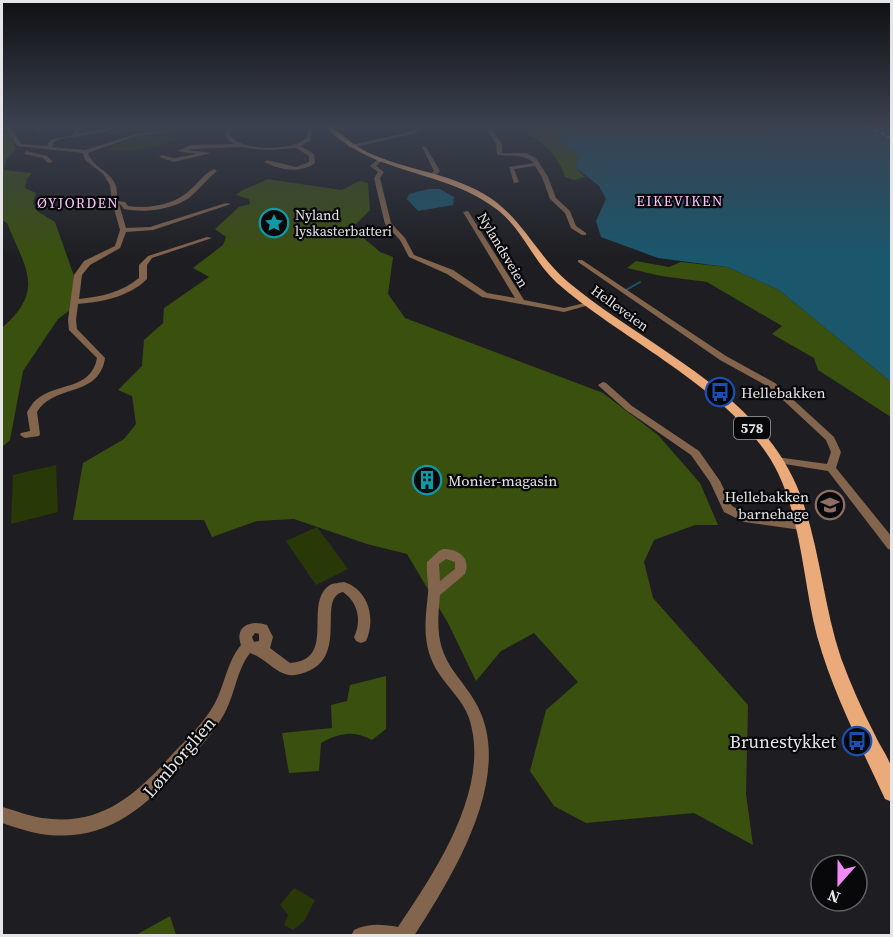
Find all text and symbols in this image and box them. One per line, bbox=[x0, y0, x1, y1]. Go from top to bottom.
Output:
district label: EIKEVIKEN bbox=[636, 191, 724, 211]
district label: ØYJORDEN bbox=[37, 193, 119, 213]
place label: Nyland lyskasterbatteri bbox=[295, 205, 392, 241]
place icon: Nyland lyskasterbatteri bbox=[258, 207, 290, 239]
street label: Nylandsveien bbox=[473, 209, 534, 292]
street label: Helleveien bbox=[587, 280, 653, 336]
bus stop icon: Hellebakken bbox=[704, 376, 736, 408]
place label: Hellebakken bbox=[741, 382, 826, 403]
road number: 578 bbox=[734, 417, 770, 439]
building icon: Monier-magasin bbox=[411, 464, 443, 496]
place label: Monier-magasin bbox=[448, 470, 557, 491]
place label: Hellebakken barnehage bbox=[724, 486, 809, 524]
school or university icon: Hellebakken barnehage bbox=[814, 489, 846, 521]
street label: Lønborglien bbox=[137, 711, 221, 803]
bus stop icon: Brunestykket bbox=[841, 725, 873, 757]
place label: Brunestykket bbox=[730, 729, 836, 754]
north arrow bbox=[809, 853, 869, 913]
text: N bbox=[824, 885, 843, 909]

